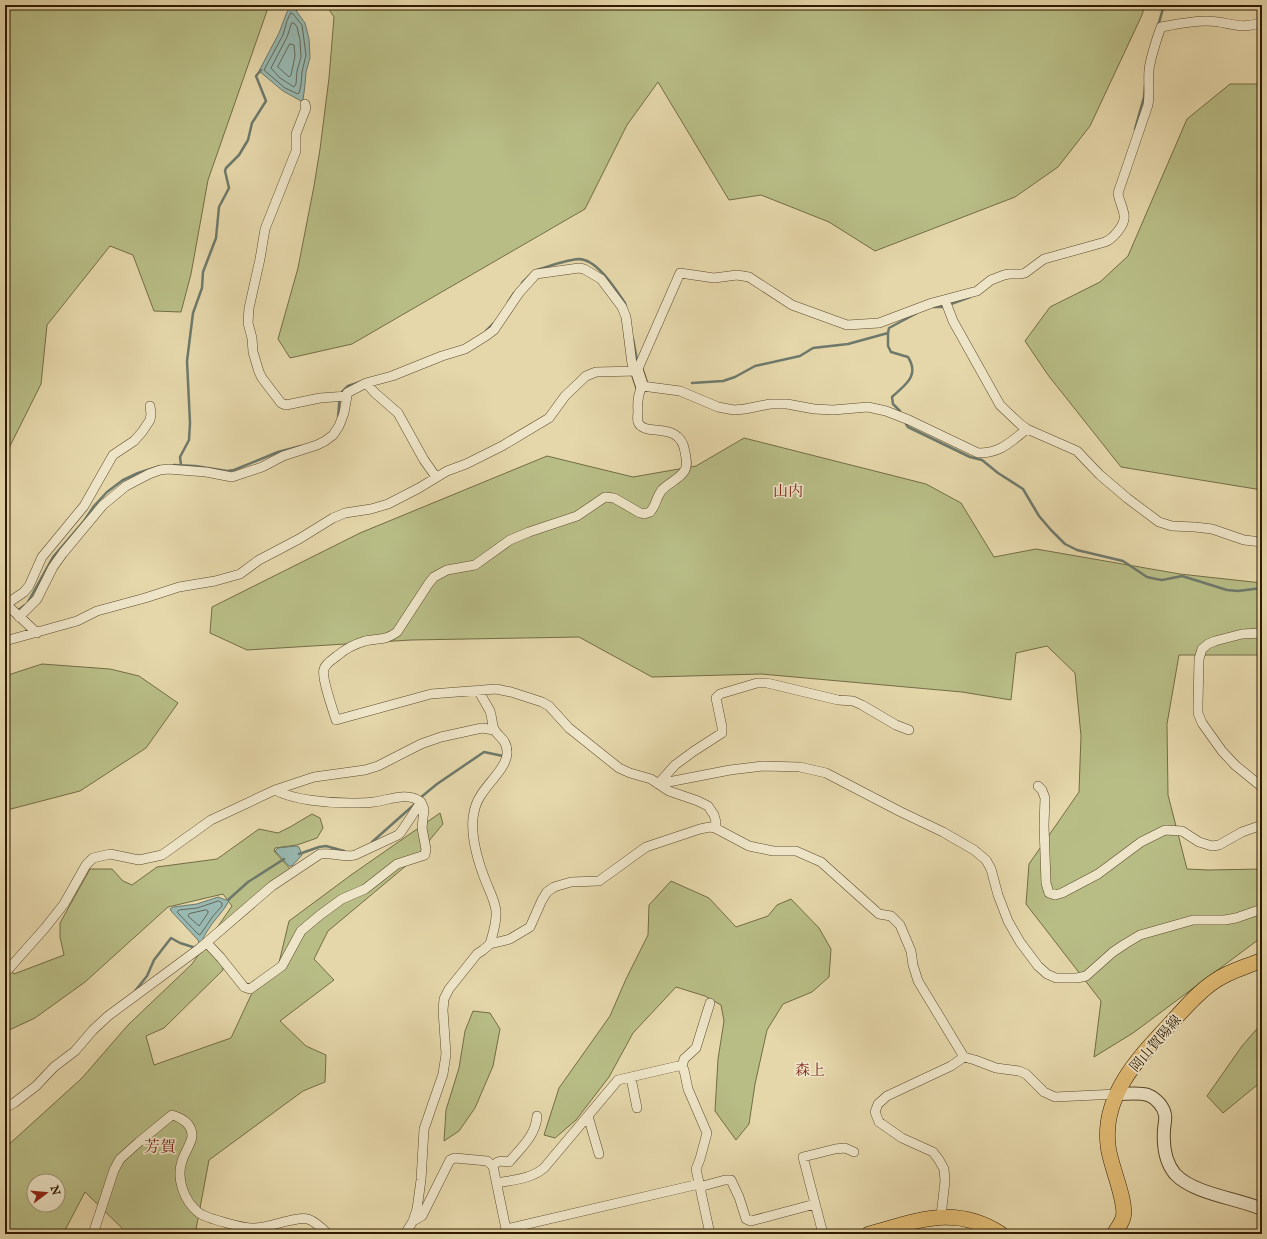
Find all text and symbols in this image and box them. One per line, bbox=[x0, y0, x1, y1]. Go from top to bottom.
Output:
district label: 山内 bbox=[773, 482, 803, 501]
street label: 岡山賀陽線 bbox=[1126, 1011, 1186, 1076]
district label: 森上 bbox=[795, 1061, 825, 1080]
district label: 芳賀 bbox=[144, 1138, 176, 1158]
north arrow bbox=[26, 1173, 66, 1213]
text: N bbox=[46, 1183, 63, 1197]

